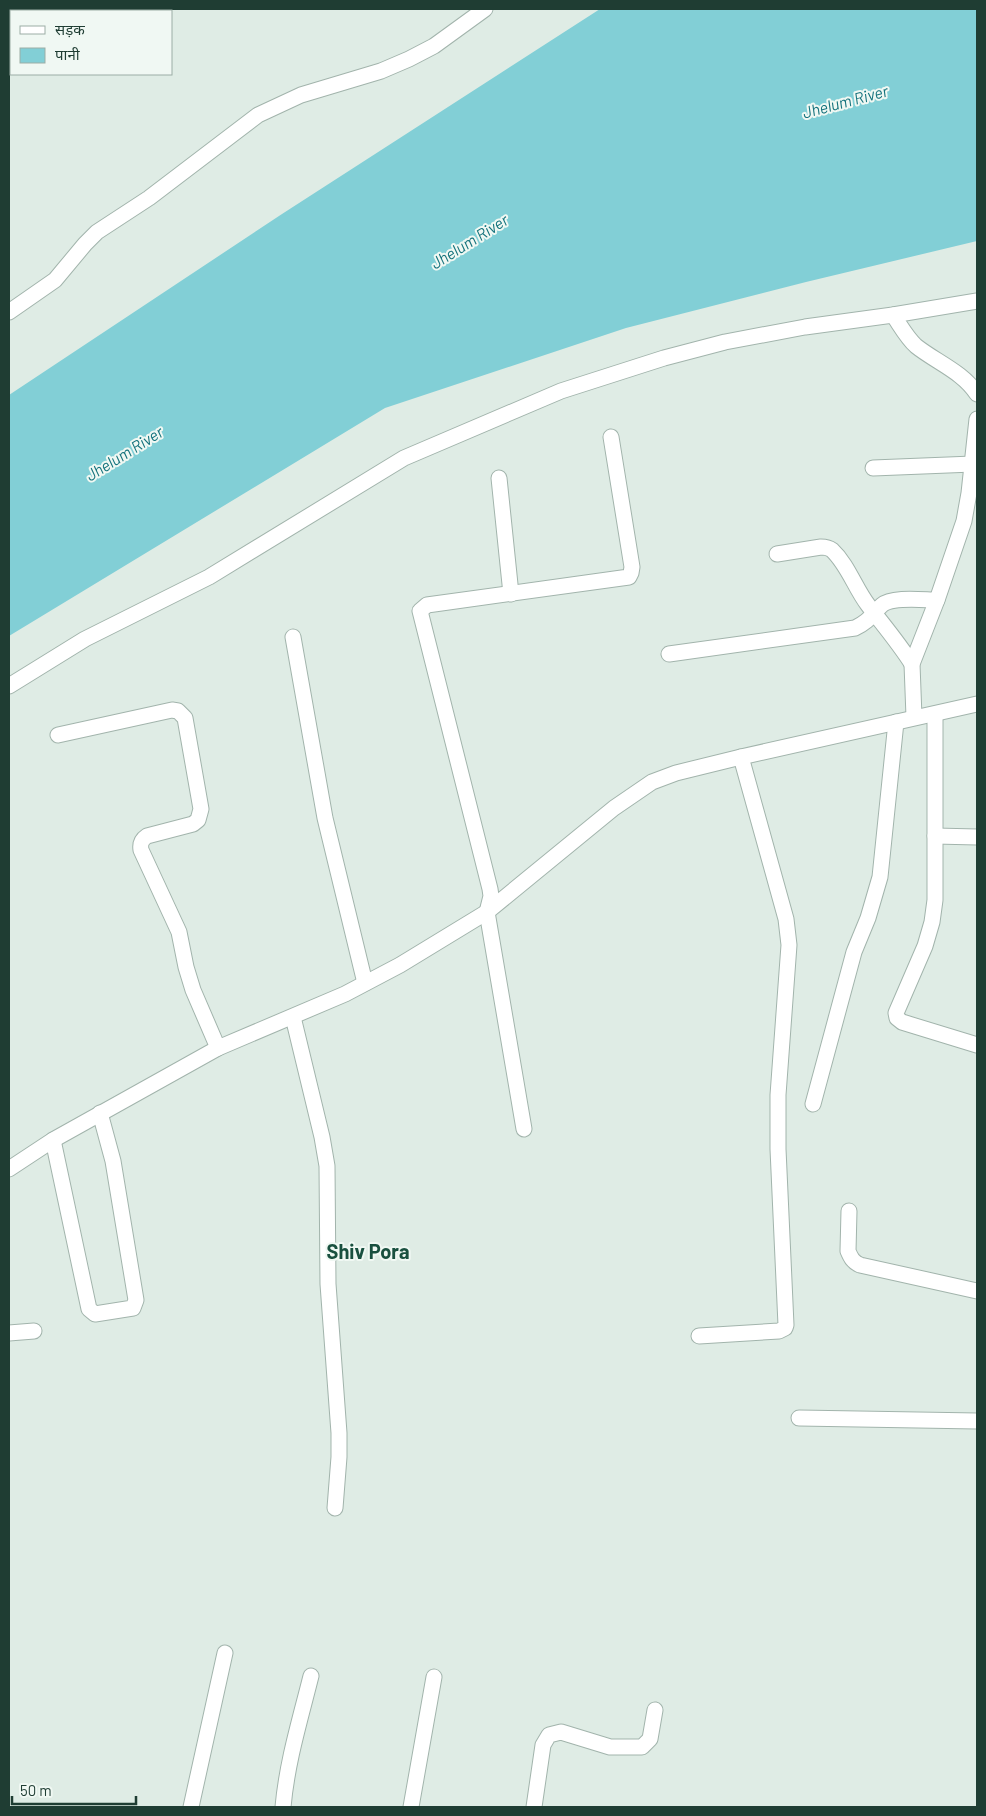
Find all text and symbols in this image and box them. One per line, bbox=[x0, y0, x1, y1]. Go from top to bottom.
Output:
legend bbox=[10, 10, 172, 75]
text: सड़क bbox=[55, 20, 85, 38]
text: पानी bbox=[55, 45, 81, 63]
water label: Jhelum River bbox=[800, 80, 891, 122]
water label: Jhelum River bbox=[427, 209, 512, 272]
water label: Jhelum River bbox=[82, 421, 167, 484]
district label: Shiv Pora bbox=[327, 1239, 409, 1263]
scale bar bbox=[12, 1774, 136, 1806]
text: 50 m bbox=[20, 1781, 52, 1799]

